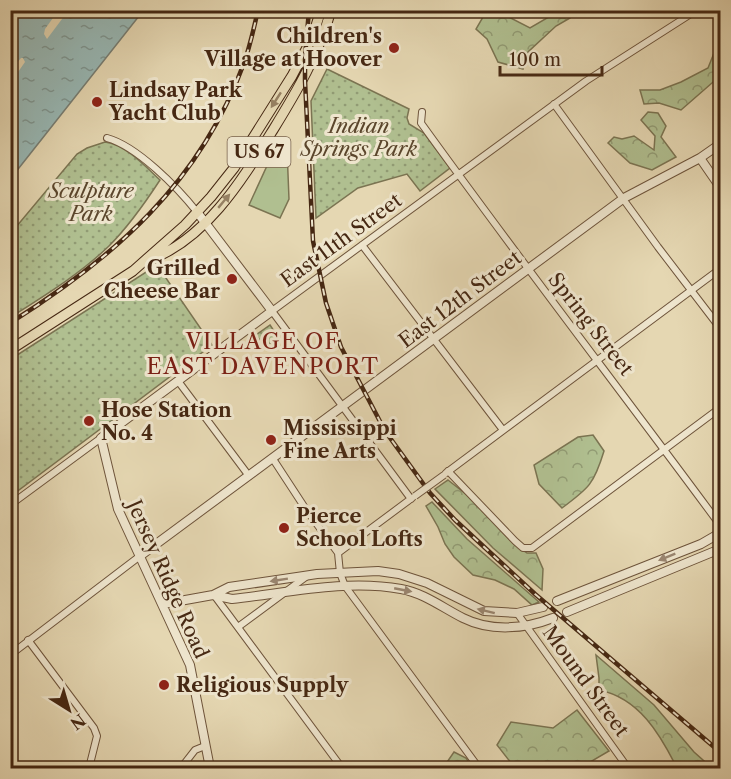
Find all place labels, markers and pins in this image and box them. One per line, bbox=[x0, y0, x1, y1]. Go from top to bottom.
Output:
place label: Children's Village at Hoover bbox=[204, 24, 382, 71]
marker: Children's Village at Hoover bbox=[387, 41, 401, 55]
place label: Lindsay Park Yacht Club bbox=[108, 78, 243, 125]
marker: Lindsay Park Yacht Club bbox=[90, 95, 104, 109]
place label: Grilled Cheese Bar bbox=[104, 256, 221, 303]
marker: Grilled Cheese Bar bbox=[225, 272, 239, 286]
place label: Hose Station No. 4 bbox=[101, 398, 232, 445]
marker: Hose Station No. 4 bbox=[82, 414, 96, 428]
place label: Mississippi Fine Arts bbox=[283, 416, 397, 463]
marker: Mississippi Fine Arts bbox=[264, 433, 278, 447]
place label: Pierce School Lofts bbox=[296, 504, 423, 551]
marker: Pierce School Lofts bbox=[277, 521, 291, 535]
place label: Religious Supply bbox=[176, 673, 349, 697]
marker: Religious Supply bbox=[157, 678, 171, 692]

